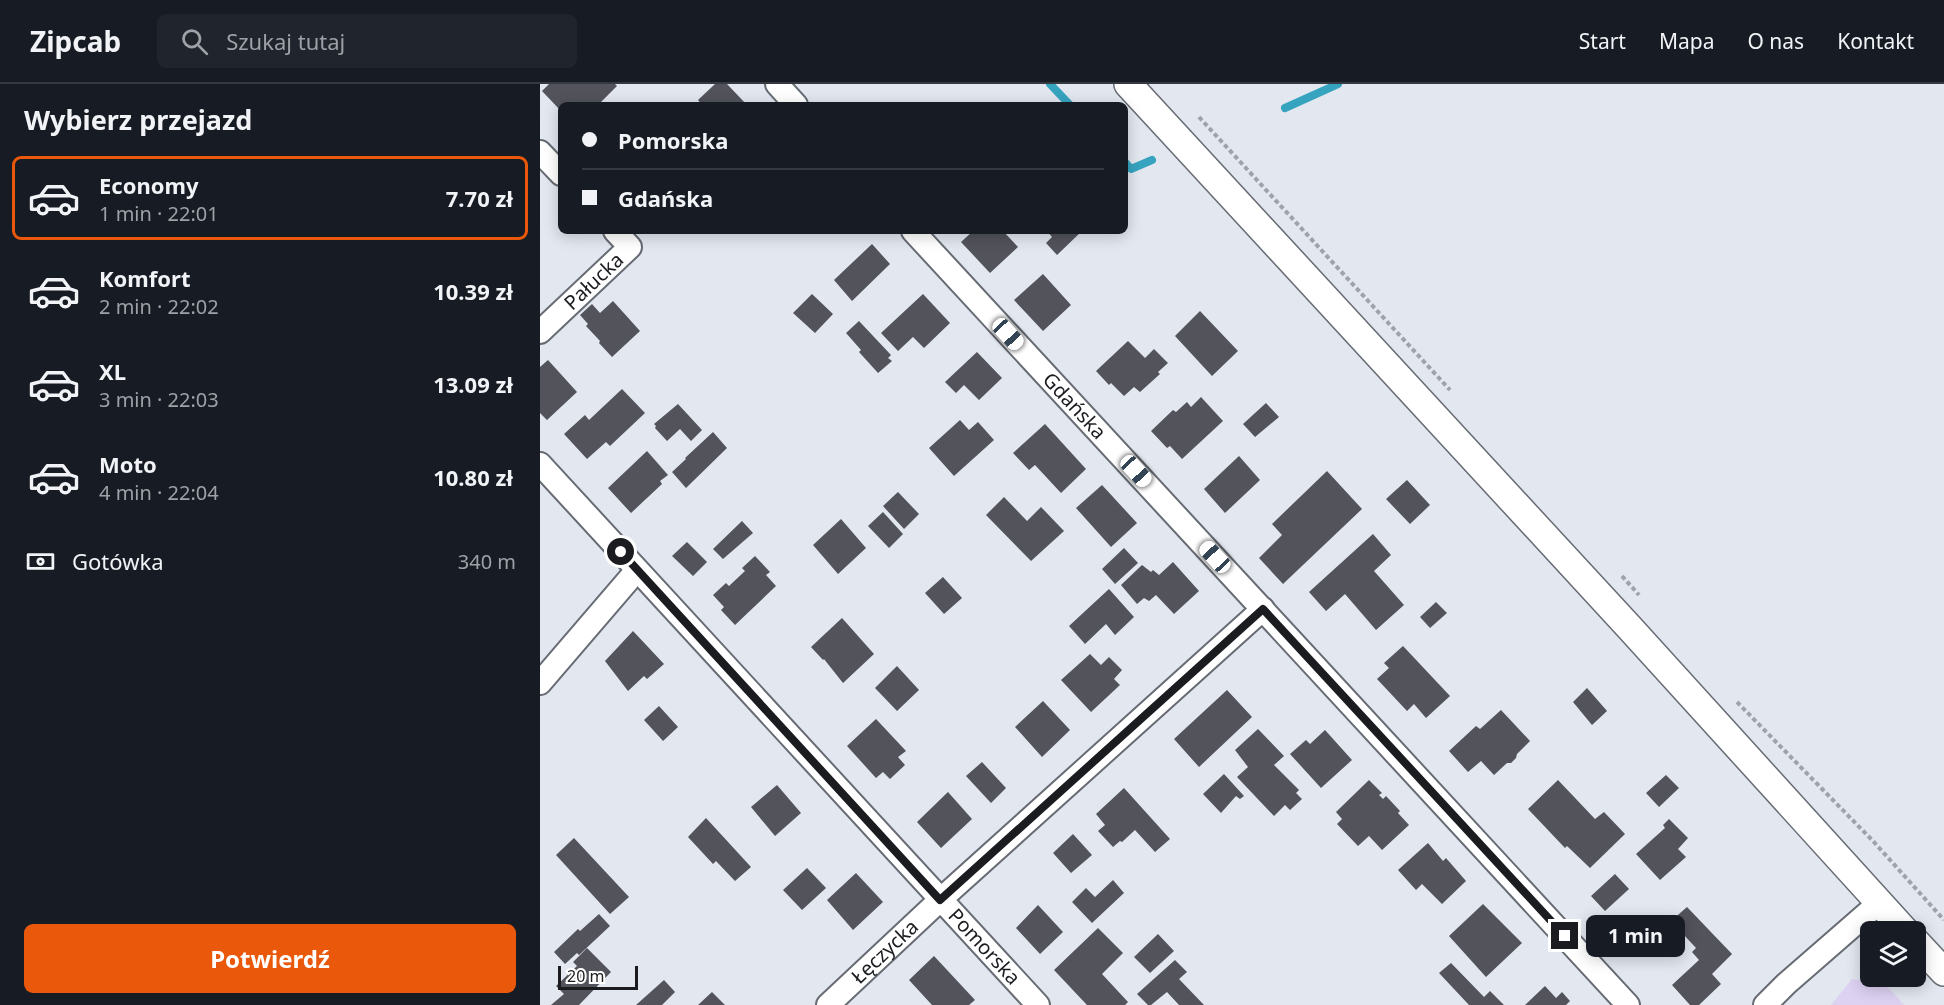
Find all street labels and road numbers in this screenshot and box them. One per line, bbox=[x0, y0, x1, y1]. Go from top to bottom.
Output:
street label: Pałucka bbox=[558, 246, 629, 316]
street label: Gdańska bbox=[1037, 366, 1113, 445]
street label: Pomorska bbox=[943, 902, 1027, 990]
street label: Łęczycka bbox=[845, 913, 924, 989]

